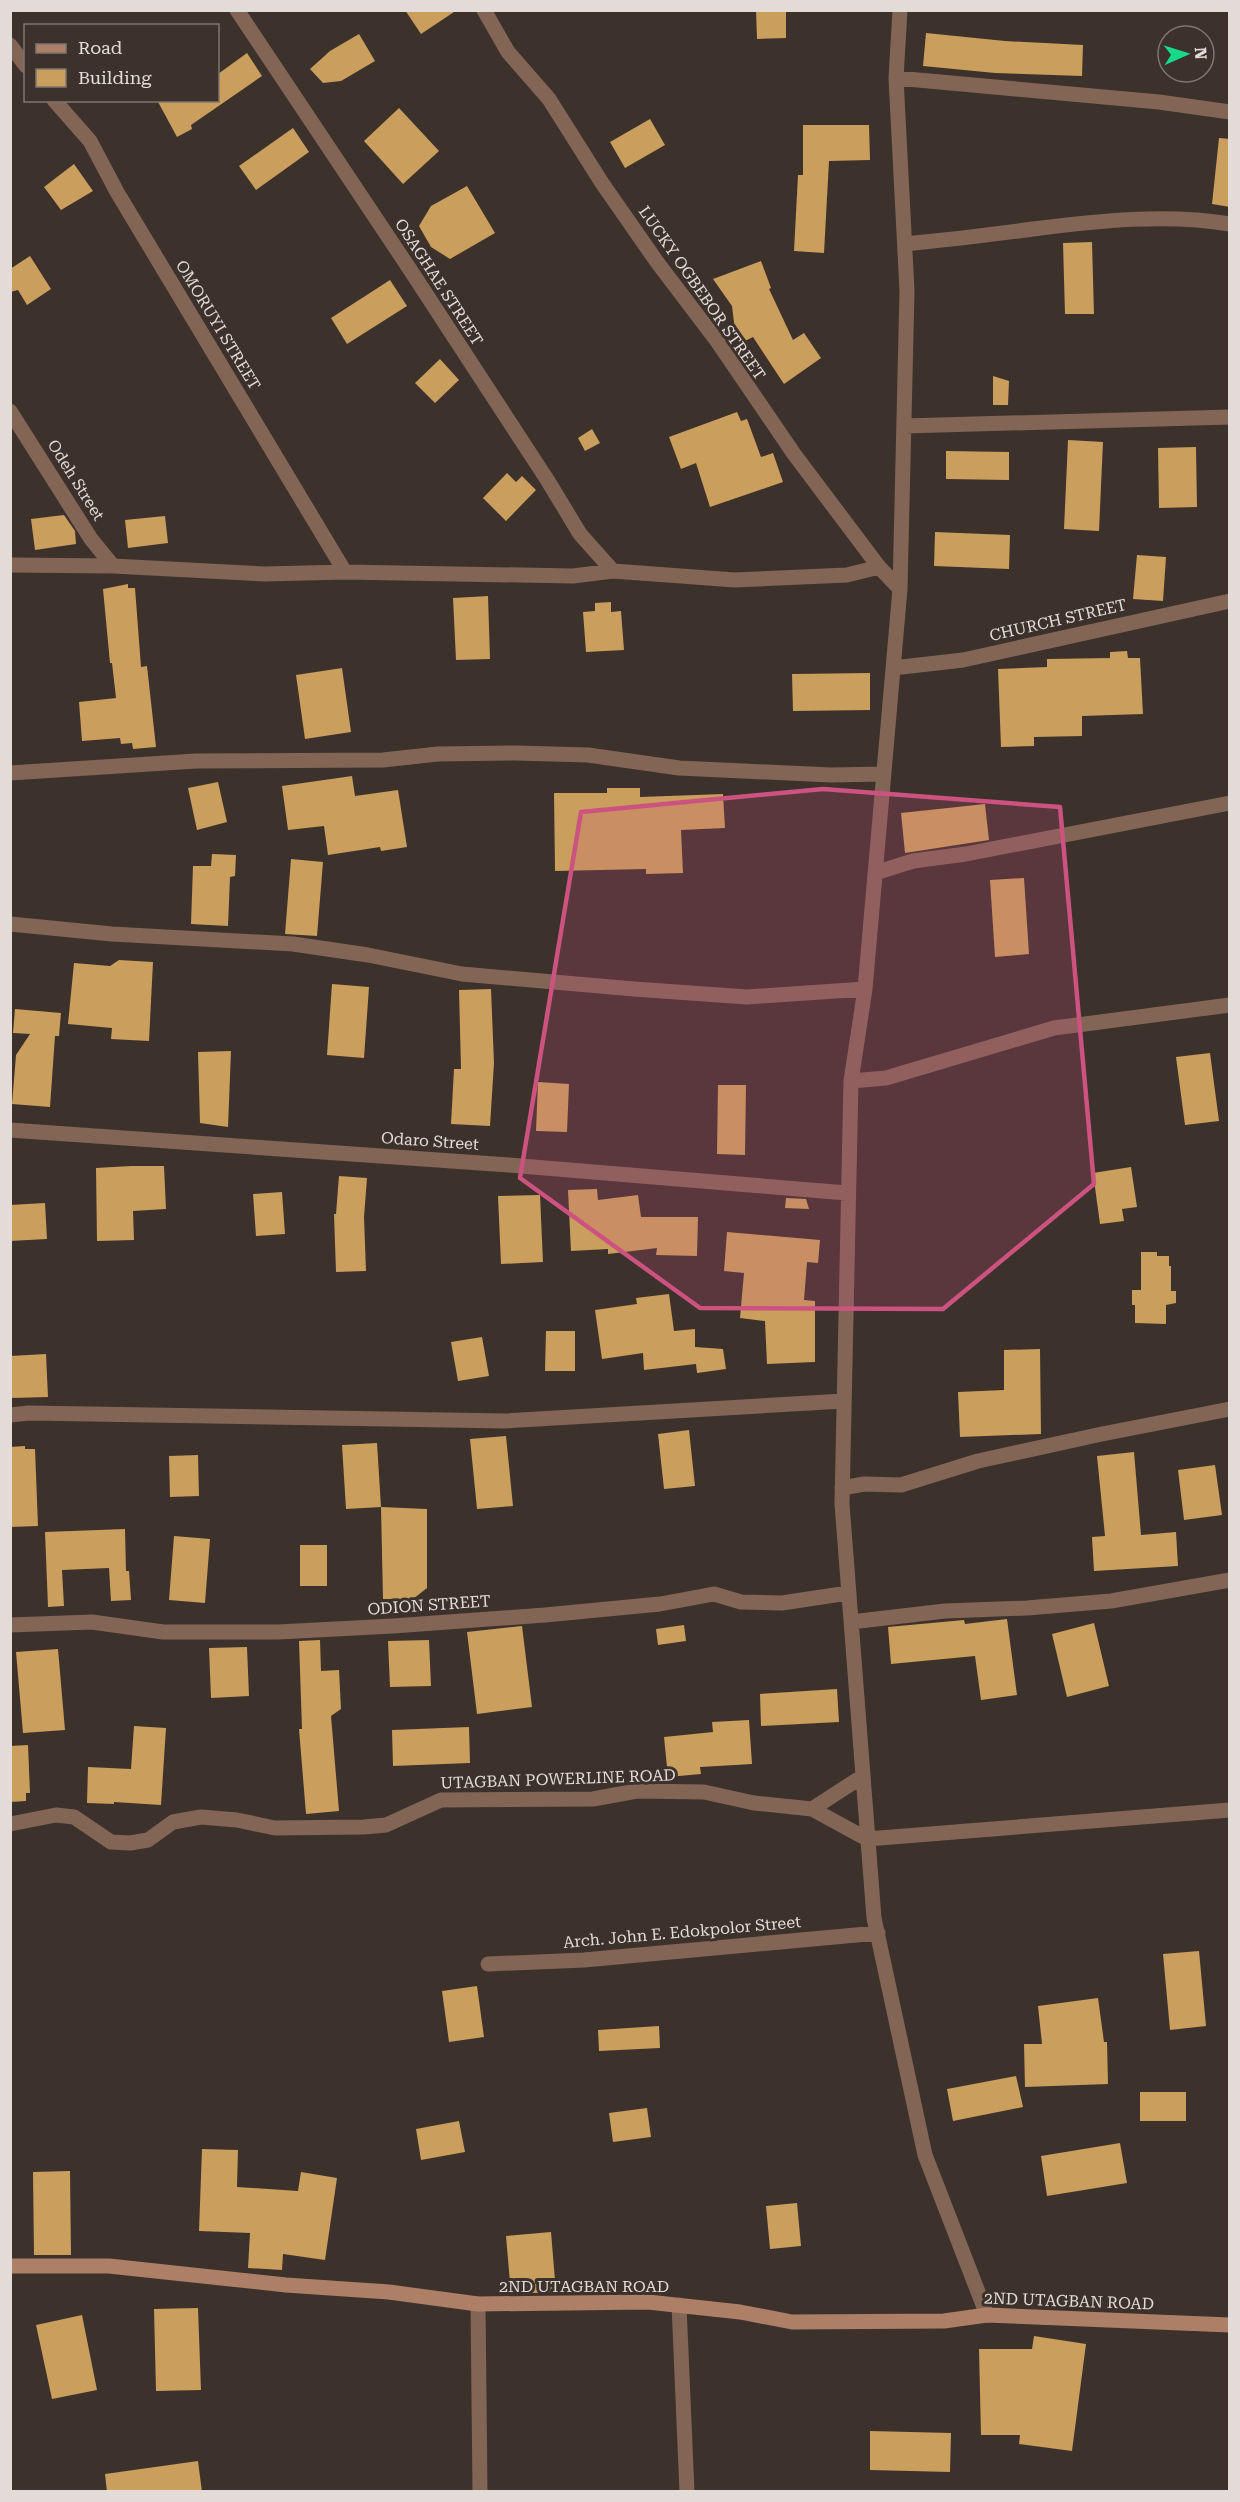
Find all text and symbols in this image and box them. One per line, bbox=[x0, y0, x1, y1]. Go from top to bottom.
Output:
legend bbox=[24, 24, 219, 102]
north arrow bbox=[1156, 24, 1216, 84]
text: Road bbox=[78, 37, 123, 58]
text: N bbox=[1191, 47, 1210, 60]
text: Building bbox=[78, 67, 152, 88]
street label: LUCKY OGBEBOR STREET bbox=[635, 202, 770, 384]
street label: OSAGHAE STREET bbox=[391, 215, 487, 349]
street label: OMORUYI STREET bbox=[172, 257, 264, 394]
street label: Odeh Street bbox=[44, 436, 108, 524]
street label: CHURCH STREET bbox=[988, 595, 1129, 645]
street label: Odaro Street bbox=[381, 1128, 480, 1154]
street label: ODION STREET bbox=[367, 1591, 491, 1619]
street label: UTAGBAN POWERLINE ROAD bbox=[440, 1765, 676, 1793]
street label: Arch. John E. Edokpolor Street bbox=[562, 1912, 802, 1952]
street label: 2ND UTAGBAN ROAD bbox=[499, 2277, 669, 2296]
street label: 2ND UTAGBAN ROAD bbox=[984, 2289, 1154, 2313]

